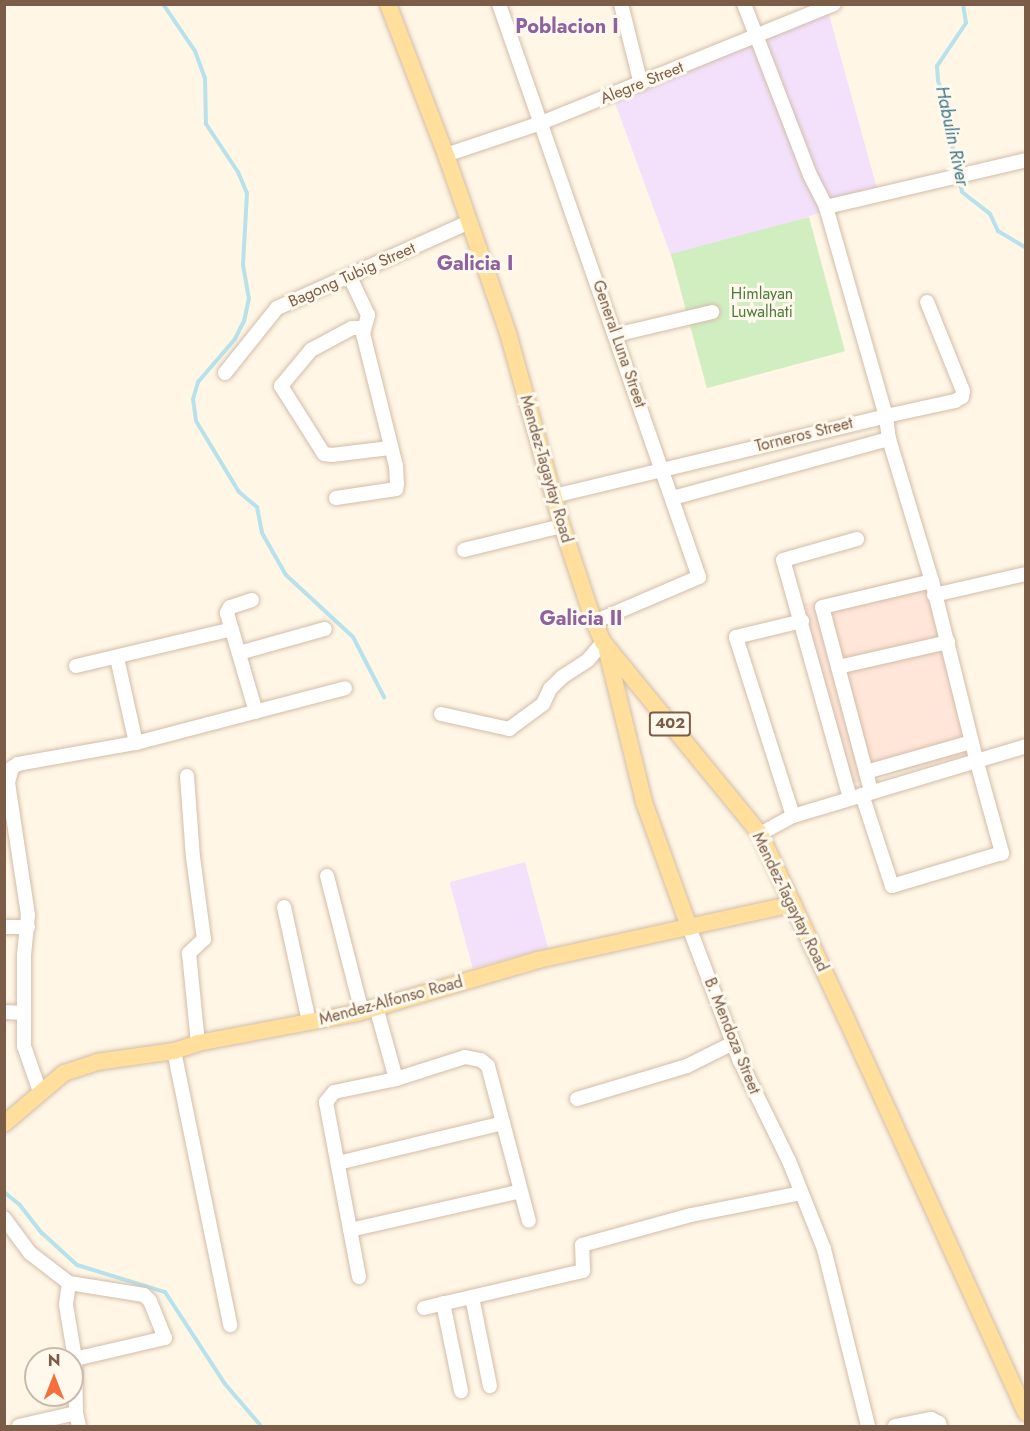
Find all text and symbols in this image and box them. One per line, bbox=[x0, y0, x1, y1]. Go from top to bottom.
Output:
district label: Poblacion I bbox=[515, 14, 619, 38]
street label: Alegre Street bbox=[598, 58, 686, 108]
water label: Habulin River bbox=[931, 84, 973, 188]
street label: Bagong Tubig Street bbox=[286, 238, 418, 312]
district label: Galicia I bbox=[437, 251, 513, 275]
street label: General Luna Street bbox=[588, 278, 650, 410]
park label: Himlayan Luwalhati bbox=[731, 284, 793, 322]
street label: Mendez-Tagaytay Road bbox=[516, 393, 576, 545]
street label: Torneros Street bbox=[753, 414, 855, 456]
district label: Galicia II bbox=[540, 606, 622, 630]
road number: 402 bbox=[648, 712, 692, 736]
street label: Mendez-Tagaytay Road bbox=[748, 829, 832, 975]
street label: Mendez-Alfonso Road bbox=[317, 973, 465, 1029]
street label: B. Mendoza Street bbox=[700, 975, 764, 1097]
north arrow bbox=[24, 1347, 84, 1407]
text: N bbox=[48, 1349, 60, 1372]

